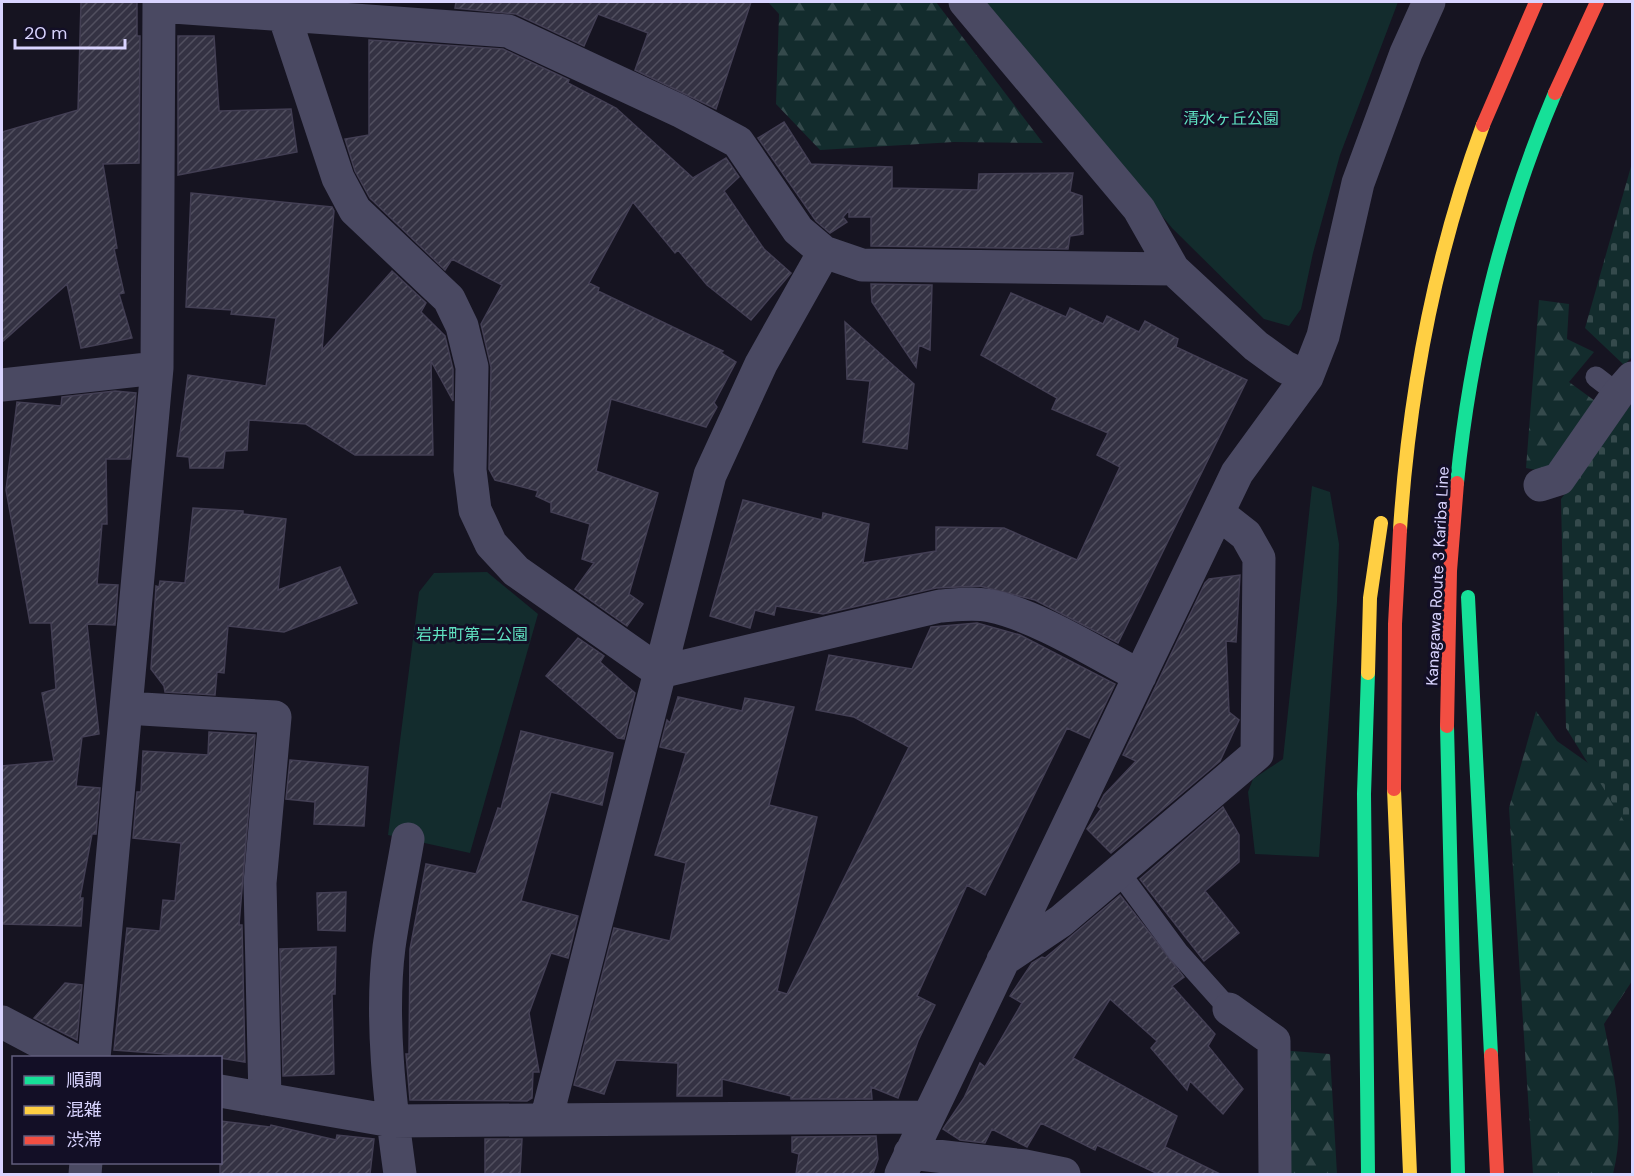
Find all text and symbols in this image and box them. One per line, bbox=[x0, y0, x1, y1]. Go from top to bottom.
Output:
scale bar bbox=[15, 12, 124, 50]
text: 20 m bbox=[24, 21, 67, 45]
park label: 清水ヶ丘公園 bbox=[1183, 108, 1279, 129]
street label: Kanagawa Route 3 Kariba Line bbox=[1421, 466, 1454, 686]
park label: 岩井町第二公園 bbox=[416, 624, 528, 645]
legend bbox=[12, 1056, 222, 1164]
text: 順調 bbox=[66, 1068, 102, 1092]
text: 混雑 bbox=[66, 1098, 102, 1122]
text: 渋滞 bbox=[66, 1128, 102, 1152]

